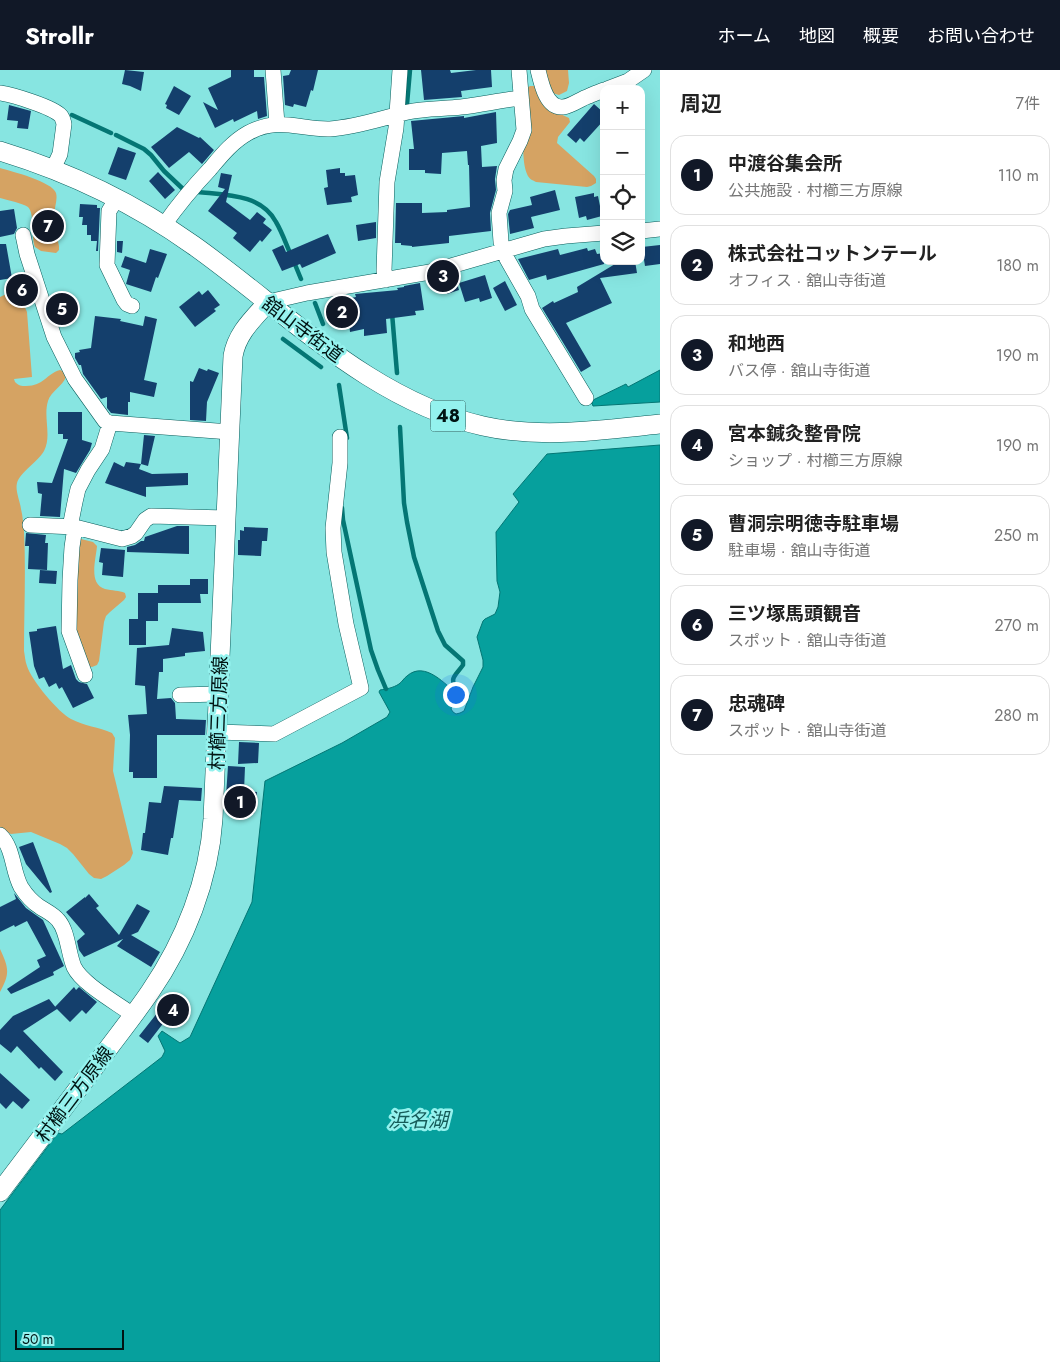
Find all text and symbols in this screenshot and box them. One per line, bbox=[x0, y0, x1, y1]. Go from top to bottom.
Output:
text: Strollr bbox=[25, 18, 94, 53]
text: ホーム bbox=[718, 23, 771, 49]
text: 地図 bbox=[799, 23, 835, 49]
text: 概要 bbox=[863, 23, 899, 49]
text: お問い合わせ bbox=[927, 23, 1035, 49]
map controls bbox=[600, 85, 645, 265]
button: + bbox=[600, 85, 645, 130]
text: 周辺 bbox=[680, 89, 722, 119]
text: 7件 bbox=[1016, 92, 1040, 115]
button: − bbox=[600, 130, 645, 175]
text: 中渡谷集会所 bbox=[728, 150, 842, 177]
text: 1 bbox=[693, 164, 701, 187]
text: 110 m bbox=[998, 164, 1039, 187]
button: locate bbox=[600, 175, 645, 220]
text: 公共施設 · 村櫛三方原線 bbox=[728, 179, 902, 202]
pin: 7 bbox=[32, 207, 64, 245]
button: layers bbox=[600, 220, 645, 265]
text: 株式会社コットンテール bbox=[728, 240, 937, 267]
text: 2 bbox=[692, 254, 702, 277]
text: 180 m bbox=[996, 254, 1039, 277]
pin: 3 bbox=[427, 257, 459, 295]
text: オフィス · 舘山寺街道 bbox=[728, 269, 886, 292]
pin: 6 bbox=[6, 271, 38, 309]
pin: 5 bbox=[46, 290, 78, 328]
street label: 舘山寺街道 bbox=[257, 290, 349, 369]
pin: 2 bbox=[326, 293, 358, 331]
text: 和地西 bbox=[728, 330, 785, 357]
text: 3 bbox=[692, 344, 702, 367]
text: 190 m bbox=[996, 344, 1039, 367]
text: バス停 · 舘山寺街道 bbox=[728, 359, 870, 382]
road number: 48 bbox=[430, 401, 466, 432]
text: 宮本鍼灸整骨院 bbox=[728, 420, 861, 447]
text: 4 bbox=[691, 434, 703, 457]
text: 190 m bbox=[996, 434, 1039, 457]
text: ショップ · 村櫛三方原線 bbox=[728, 449, 902, 472]
text: 曹洞宗明徳寺駐車場 bbox=[728, 510, 899, 537]
text: 5 bbox=[692, 524, 702, 547]
text: 250 m bbox=[994, 524, 1039, 547]
text: 駐車場 · 舘山寺街道 bbox=[728, 539, 870, 562]
text: 三ツ塚馬頭観音 bbox=[728, 600, 861, 627]
text: 6 bbox=[692, 614, 702, 637]
text: 270 m bbox=[995, 614, 1039, 637]
text: スポット · 舘山寺街道 bbox=[728, 629, 886, 652]
street label: 村櫛三方原線 bbox=[203, 656, 234, 770]
your location bbox=[443, 682, 469, 708]
text: 忠魂碑 bbox=[728, 690, 785, 717]
text: 7 bbox=[692, 704, 702, 727]
text: 280 m bbox=[994, 704, 1039, 727]
text: スポット · 舘山寺街道 bbox=[728, 719, 886, 742]
pin: 1 bbox=[224, 783, 256, 821]
pin: 4 bbox=[157, 991, 189, 1029]
street label: 村櫛三方原線 bbox=[29, 1041, 119, 1148]
water label: 浜名湖 bbox=[388, 1106, 451, 1135]
scale bar bbox=[15, 1327, 124, 1350]
text: 50 m bbox=[22, 1329, 53, 1349]

